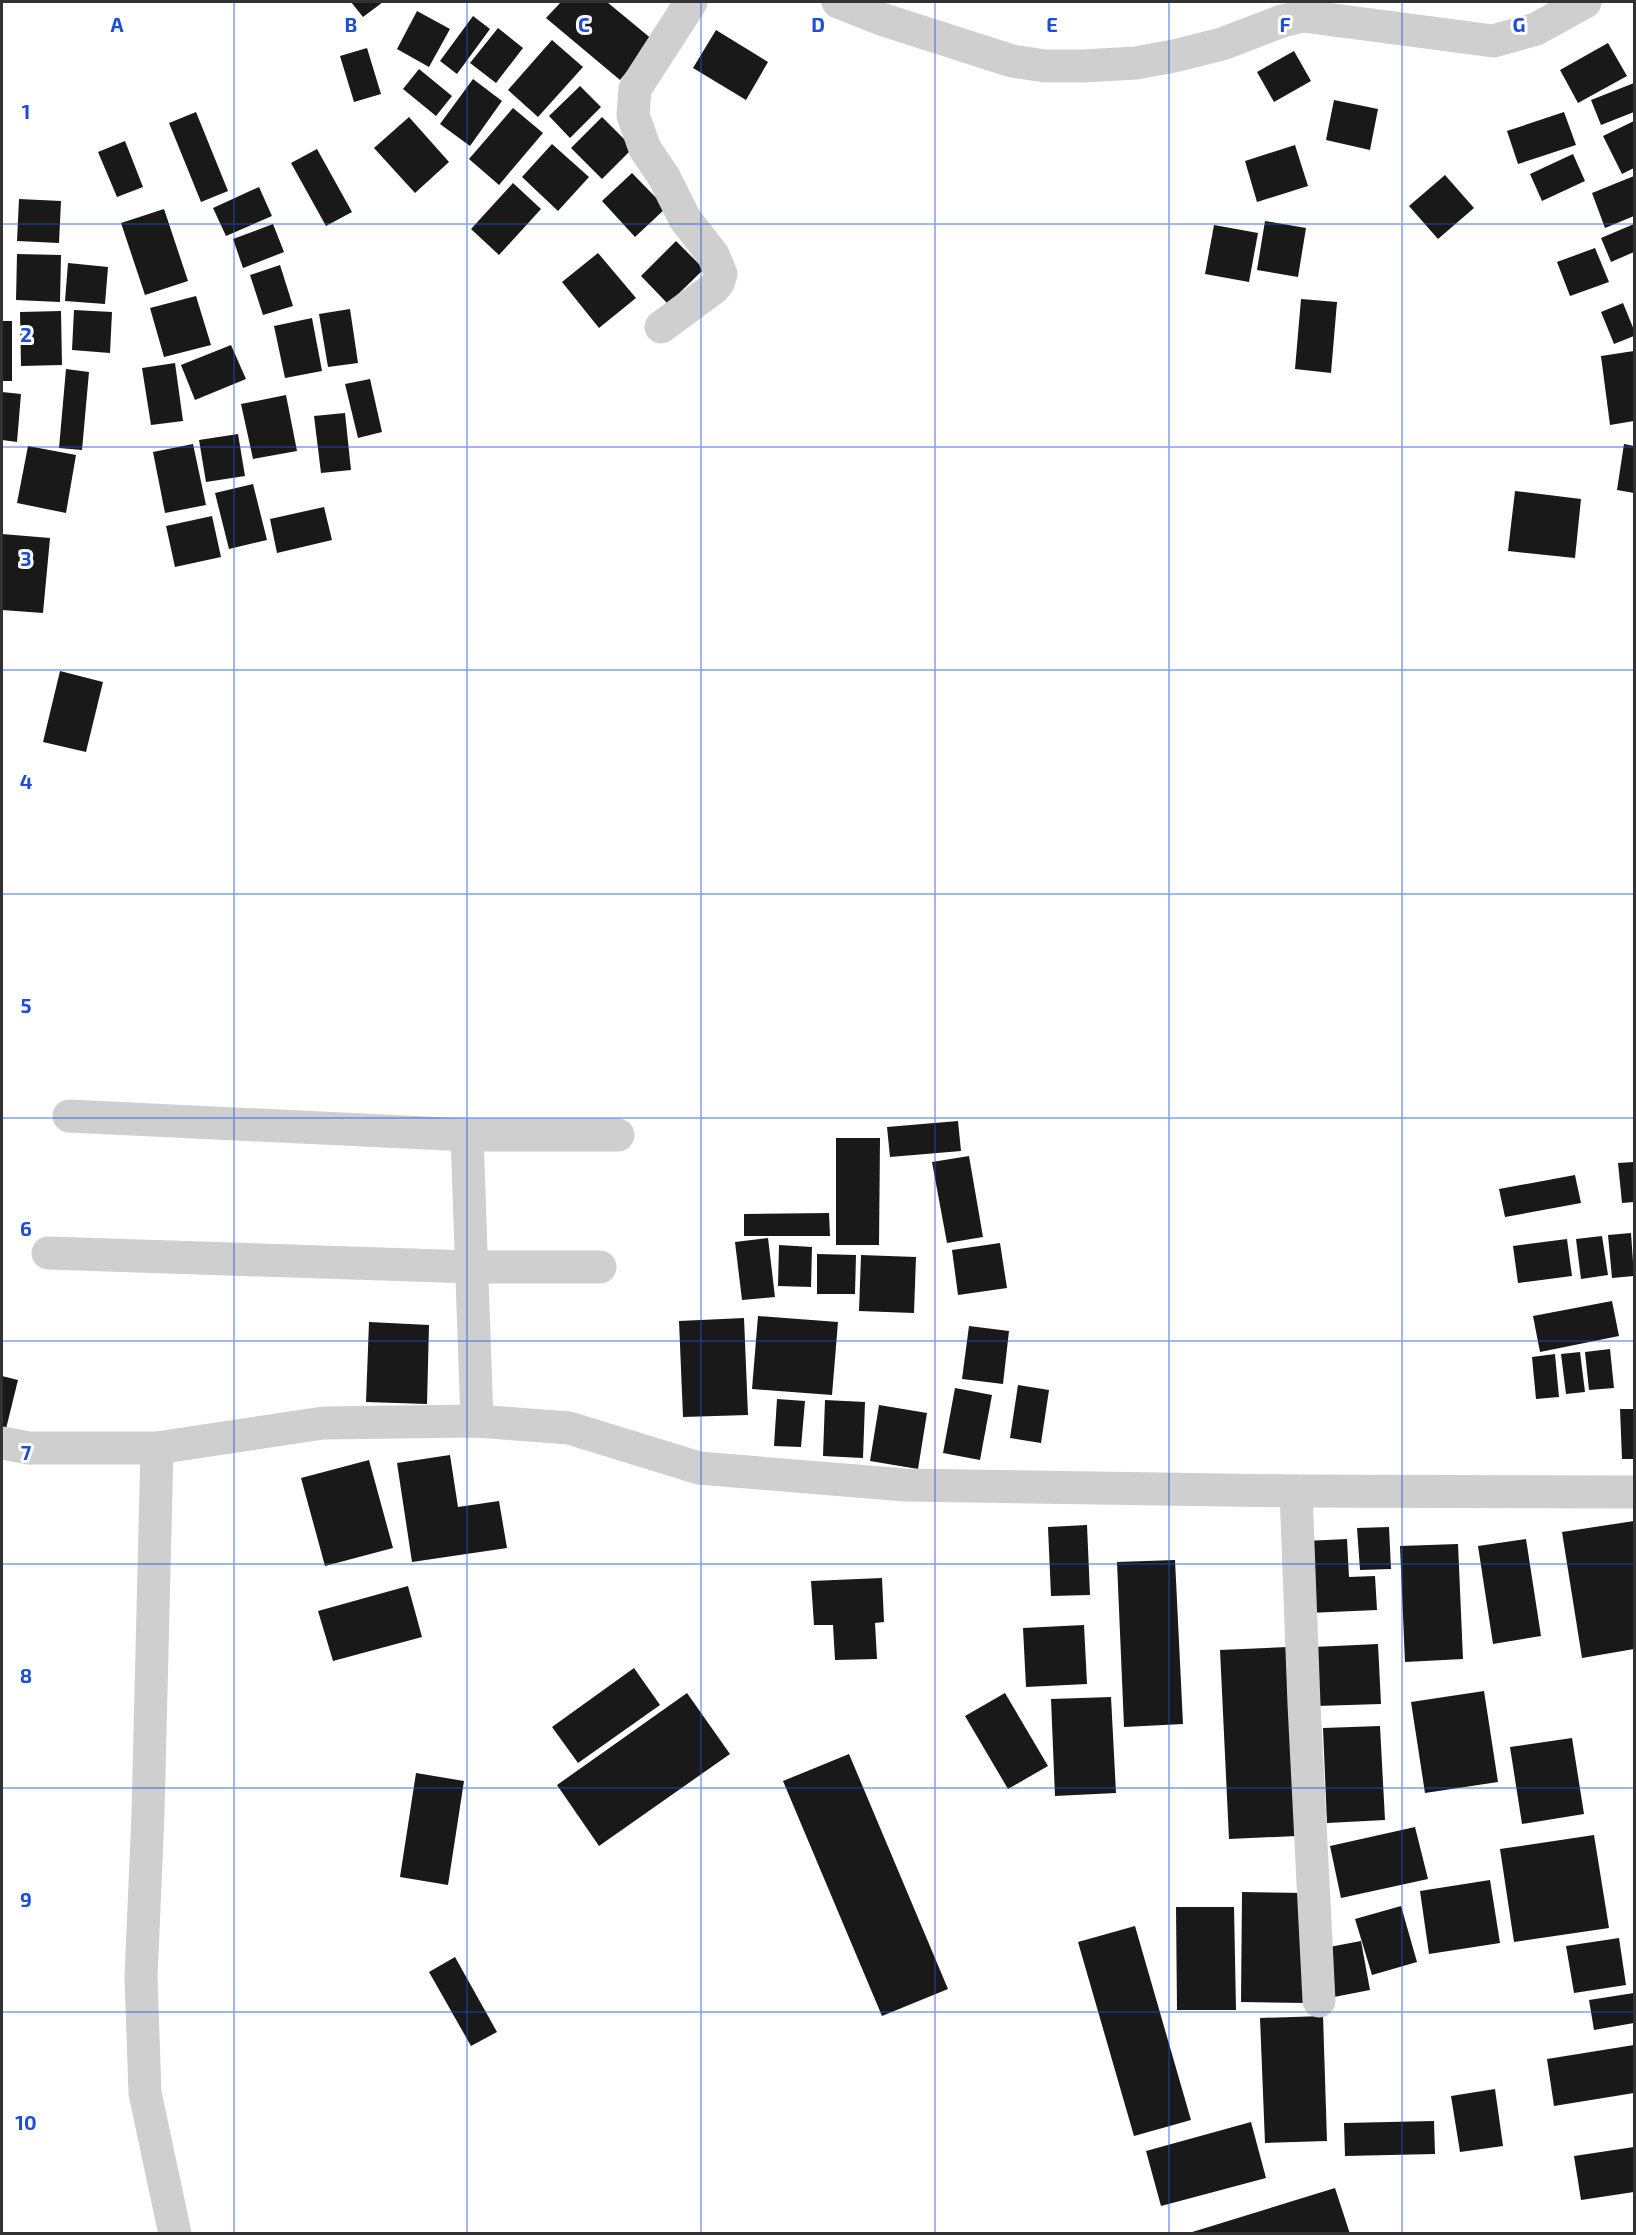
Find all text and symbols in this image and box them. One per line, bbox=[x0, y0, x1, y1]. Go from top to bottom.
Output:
text: A bbox=[110, 12, 124, 36]
text: B bbox=[345, 12, 357, 36]
text: C bbox=[578, 12, 590, 36]
text: D bbox=[811, 12, 825, 36]
text: E bbox=[1046, 12, 1058, 36]
text: F bbox=[1279, 12, 1291, 36]
text: G bbox=[1513, 12, 1525, 36]
text: 1 bbox=[22, 99, 30, 123]
text: 2 bbox=[20, 322, 32, 346]
text: 3 bbox=[20, 546, 32, 570]
text: 4 bbox=[20, 769, 33, 793]
text: 5 bbox=[20, 993, 32, 1017]
text: 6 bbox=[20, 1216, 32, 1240]
text: 7 bbox=[21, 1440, 32, 1464]
text: 8 bbox=[20, 1663, 32, 1687]
text: 9 bbox=[20, 1887, 32, 1911]
text: 10 bbox=[15, 2110, 37, 2134]

